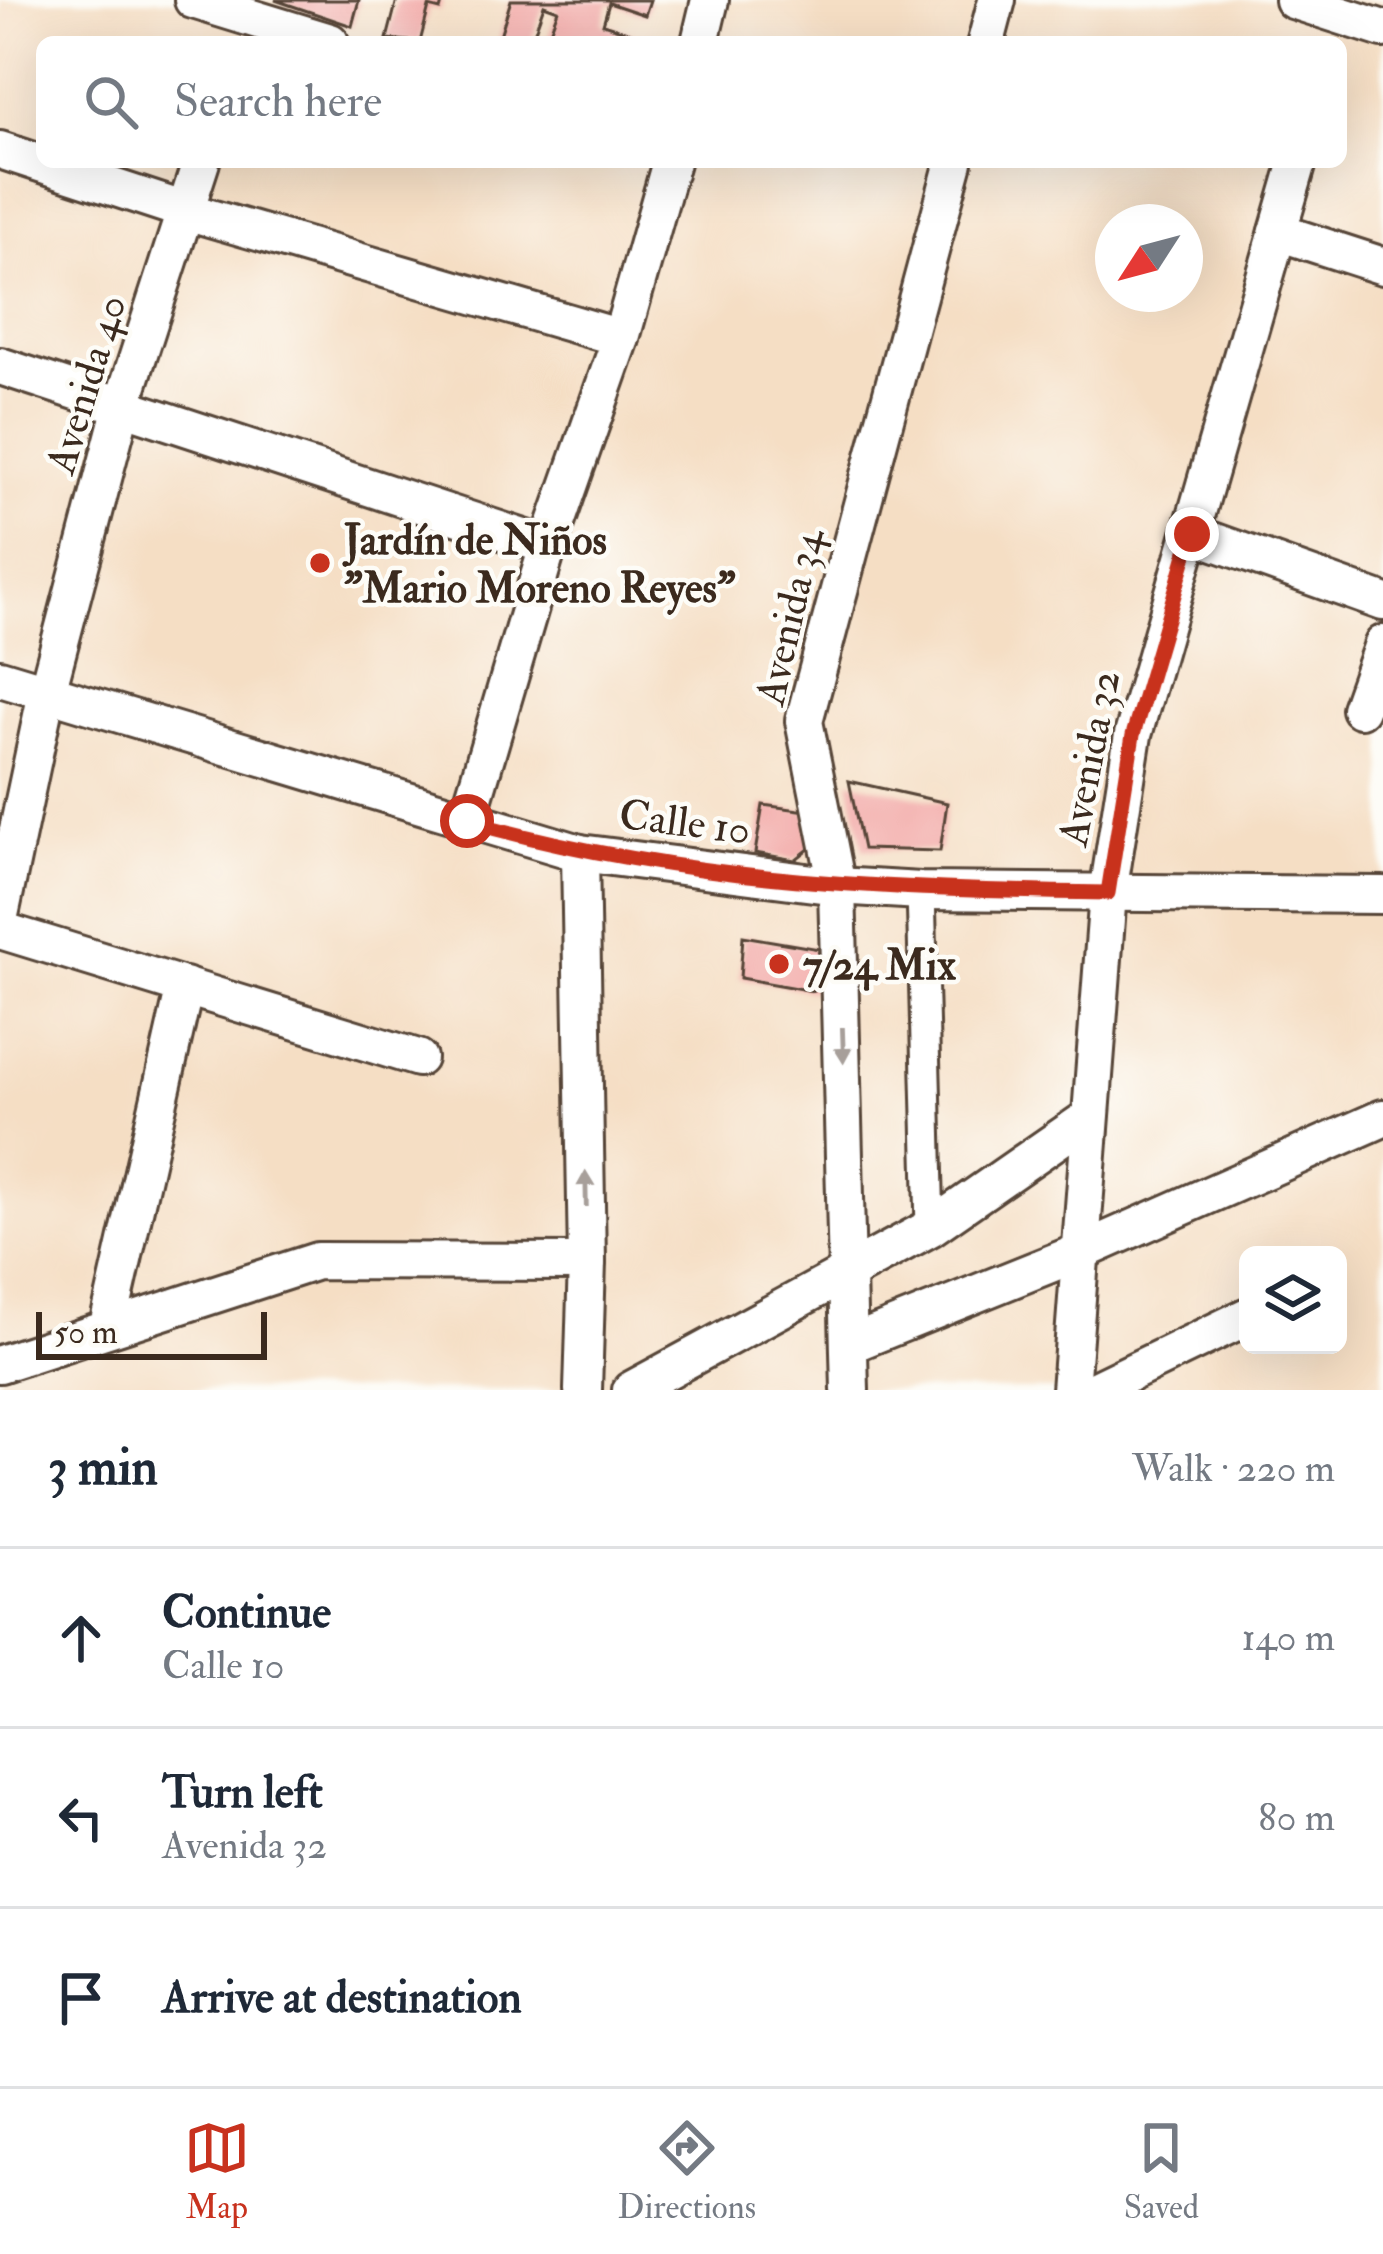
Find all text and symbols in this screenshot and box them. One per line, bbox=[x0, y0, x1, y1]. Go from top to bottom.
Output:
search box bbox=[36, 36, 1347, 168]
icon: search bbox=[78, 69, 144, 135]
text: Search here bbox=[174, 74, 382, 130]
north arrow bbox=[1095, 204, 1203, 312]
street label: Avenida 40 bbox=[35, 289, 139, 481]
route end bbox=[1165, 507, 1219, 561]
place label: Jardín de Niños "Mario Moreno Reyes" bbox=[342, 515, 736, 616]
street label: Avenida 34 bbox=[744, 522, 836, 711]
marker: Jardín de Niños "Mario Moreno Reyes" bbox=[307, 550, 333, 576]
street label: Avenida 32 bbox=[1047, 666, 1132, 852]
street label: Calle 10 bbox=[616, 789, 753, 857]
route start bbox=[440, 794, 494, 848]
place label: 7/24 Mix bbox=[803, 940, 956, 992]
marker: 7/24 Mix bbox=[766, 951, 792, 977]
one-way arrow bbox=[833, 1027, 852, 1065]
one-way arrow bbox=[576, 1169, 595, 1207]
map controls bbox=[1239, 1246, 1347, 1354]
button: layers bbox=[1239, 1246, 1347, 1354]
scale bar bbox=[36, 1306, 267, 1359]
text: 50 m bbox=[54, 1312, 118, 1353]
text: 3 min bbox=[48, 1436, 158, 1500]
text: Walk · 220 m bbox=[1132, 1444, 1335, 1493]
text: Continue bbox=[162, 1585, 331, 1641]
icon: ahead bbox=[48, 1605, 114, 1671]
text: 140 m bbox=[1242, 1613, 1335, 1662]
text: Calle 10 bbox=[162, 1641, 284, 1690]
text: Turn left bbox=[162, 1765, 323, 1821]
icon: left bbox=[48, 1785, 114, 1851]
text: 80 m bbox=[1258, 1793, 1335, 1842]
text: Avenida 32 bbox=[162, 1821, 327, 1870]
icon: arrive bbox=[48, 1965, 114, 2031]
text: Arrive at destination bbox=[162, 1970, 522, 2026]
tab: Map bbox=[184, 2115, 250, 2228]
tab: Directions bbox=[618, 2115, 756, 2228]
tab: Saved bbox=[1124, 2115, 1199, 2228]

